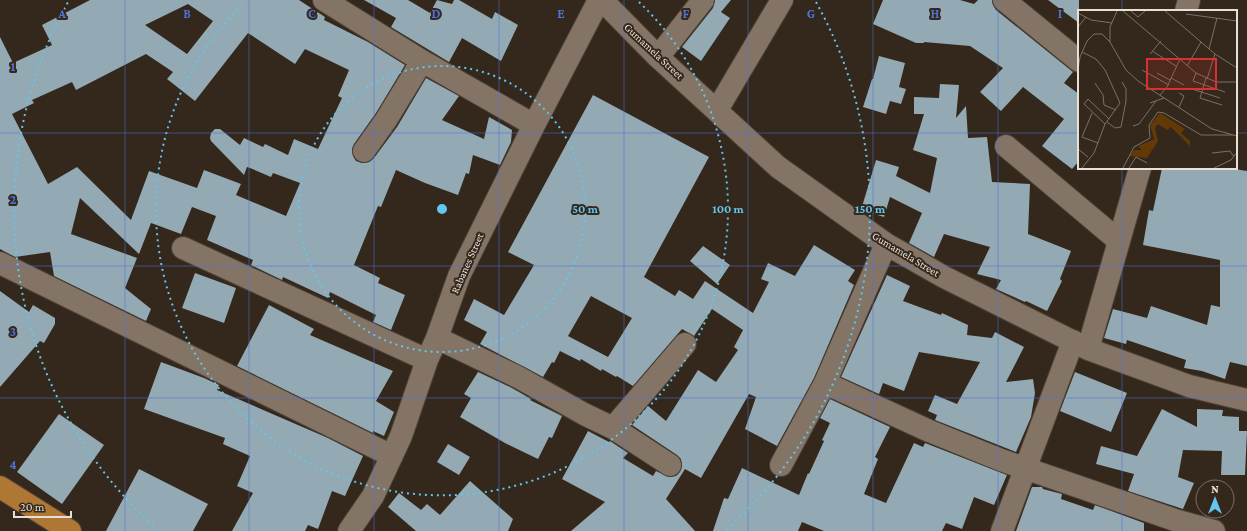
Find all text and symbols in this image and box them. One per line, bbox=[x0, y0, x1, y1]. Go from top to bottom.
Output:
text: A bbox=[57, 6, 66, 21]
text: B bbox=[183, 6, 191, 21]
text: C bbox=[308, 6, 316, 21]
text: D bbox=[432, 6, 441, 21]
text: E bbox=[557, 6, 565, 21]
text: F bbox=[683, 6, 690, 21]
text: G bbox=[807, 6, 815, 21]
text: H bbox=[931, 6, 940, 21]
text: I bbox=[1058, 6, 1062, 21]
inset map bbox=[1078, 10, 1237, 169]
street label: Gumamela Street bbox=[622, 21, 686, 82]
text: 1 bbox=[11, 59, 16, 74]
text: 2 bbox=[10, 192, 17, 207]
centre of rings bbox=[435, 202, 449, 216]
text: 50 m bbox=[572, 202, 599, 216]
text: 100 m bbox=[712, 202, 745, 216]
text: 150 m bbox=[855, 202, 886, 216]
street label: Gumamela Street bbox=[870, 229, 942, 279]
street label: Rabanes Street bbox=[448, 231, 486, 295]
text: 3 bbox=[10, 324, 16, 339]
text: 4 bbox=[9, 457, 17, 472]
north arrow bbox=[1195, 479, 1235, 519]
text: N bbox=[1211, 483, 1219, 495]
scale bar bbox=[14, 493, 71, 519]
text: 20 m bbox=[20, 500, 45, 514]

